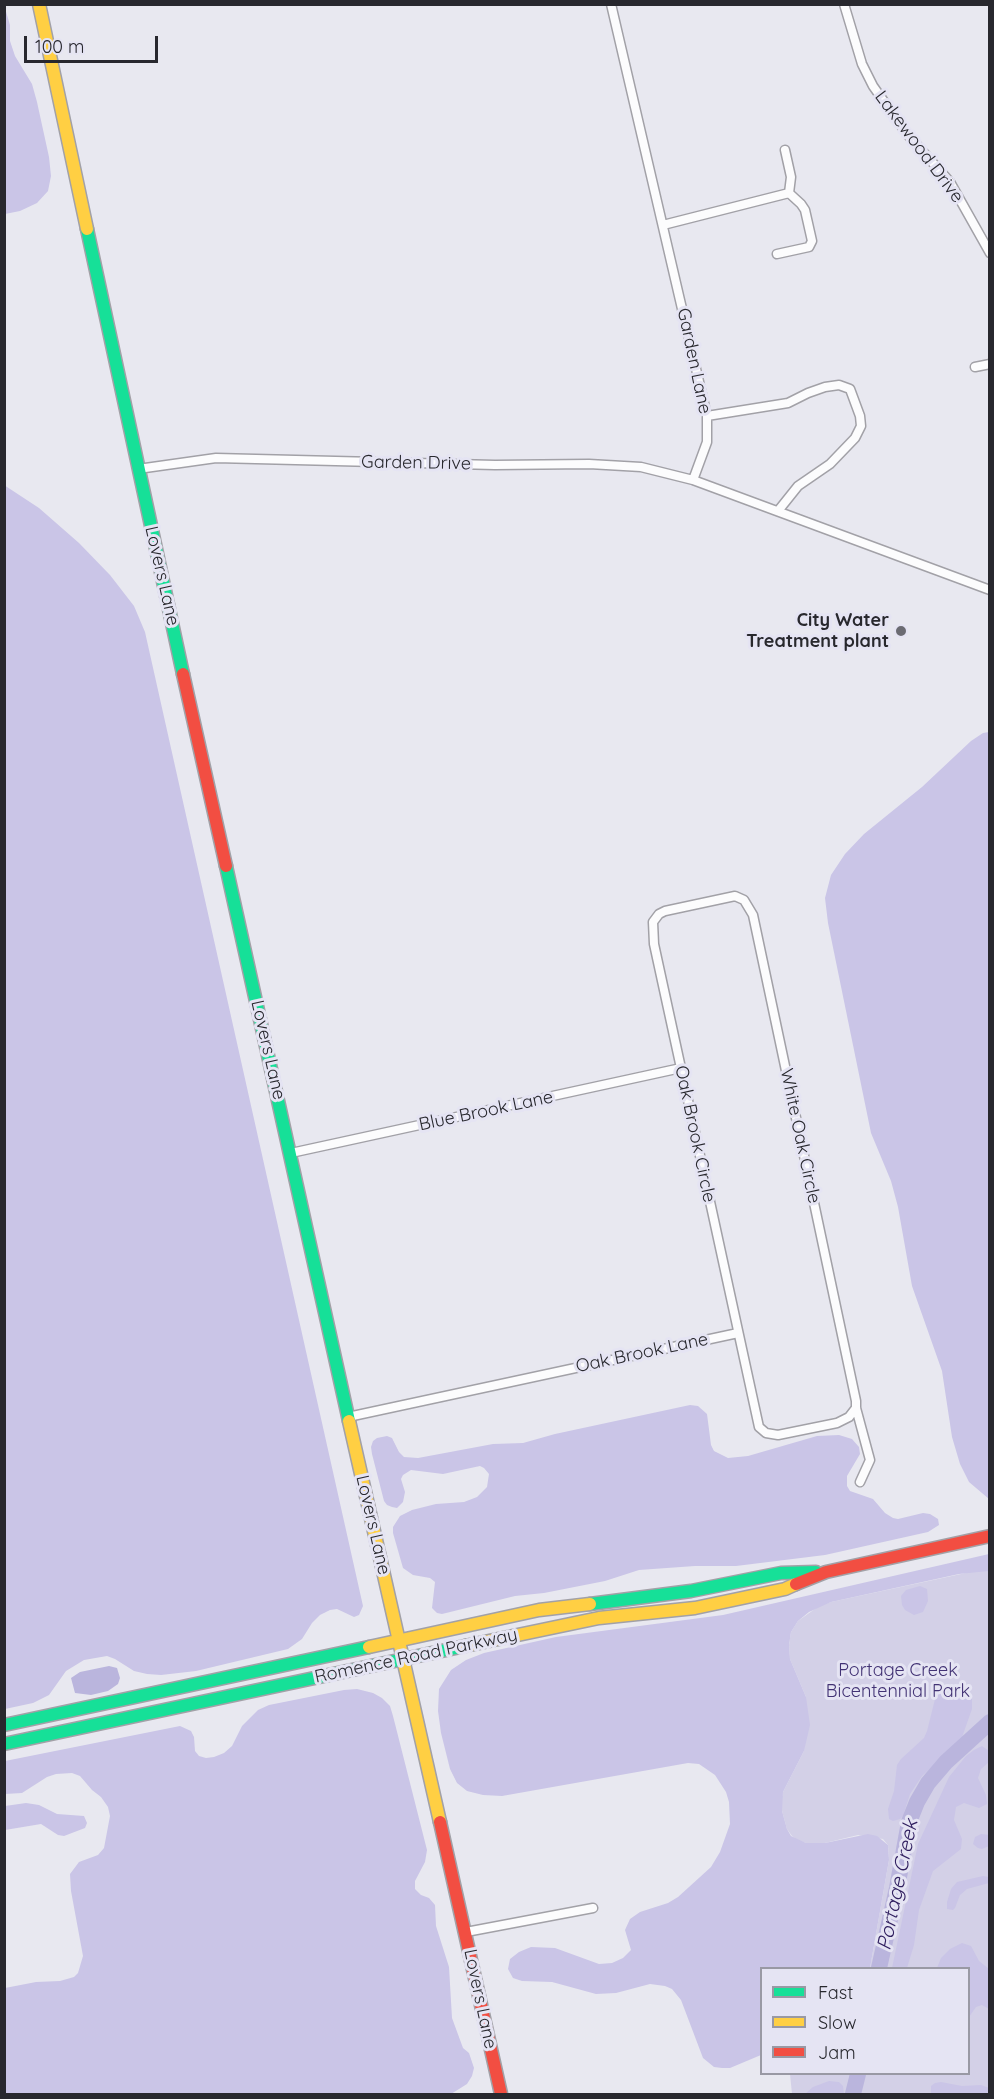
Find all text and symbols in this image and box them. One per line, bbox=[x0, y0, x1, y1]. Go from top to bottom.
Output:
scale bar bbox=[27, 24, 160, 62]
text: 100 m bbox=[35, 35, 84, 58]
street label: Lakewood Drive bbox=[870, 87, 968, 207]
street label: Garden Lane bbox=[672, 306, 716, 416]
street label: Garden Drive bbox=[361, 451, 471, 475]
street label: Lovers Lane bbox=[140, 524, 184, 628]
place label: City Water Treatment plant bbox=[746, 610, 889, 652]
marker: City Water Treatment plant bbox=[894, 624, 908, 638]
street label: Lovers Lane bbox=[246, 998, 290, 1102]
street label: Oak Brook Circle bbox=[670, 1064, 720, 1204]
street label: White Oak Circle bbox=[775, 1067, 825, 1205]
street label: Blue Brook Lane bbox=[417, 1086, 555, 1136]
street label: Oak Brook Lane bbox=[574, 1328, 710, 1378]
street label: Lovers Lane bbox=[351, 1473, 395, 1577]
street label: Romence Road Parkway bbox=[313, 1624, 519, 1688]
park label: Portage Creek Bicentennial Park bbox=[826, 1660, 970, 1702]
water label: Portage Creek bbox=[872, 1818, 924, 1952]
street label: Lovers Lane bbox=[459, 1947, 501, 2051]
legend bbox=[760, 1967, 970, 2075]
text: Fast bbox=[818, 1981, 853, 2004]
text: Slow bbox=[818, 2011, 856, 2034]
text: Jam bbox=[818, 2041, 856, 2064]

